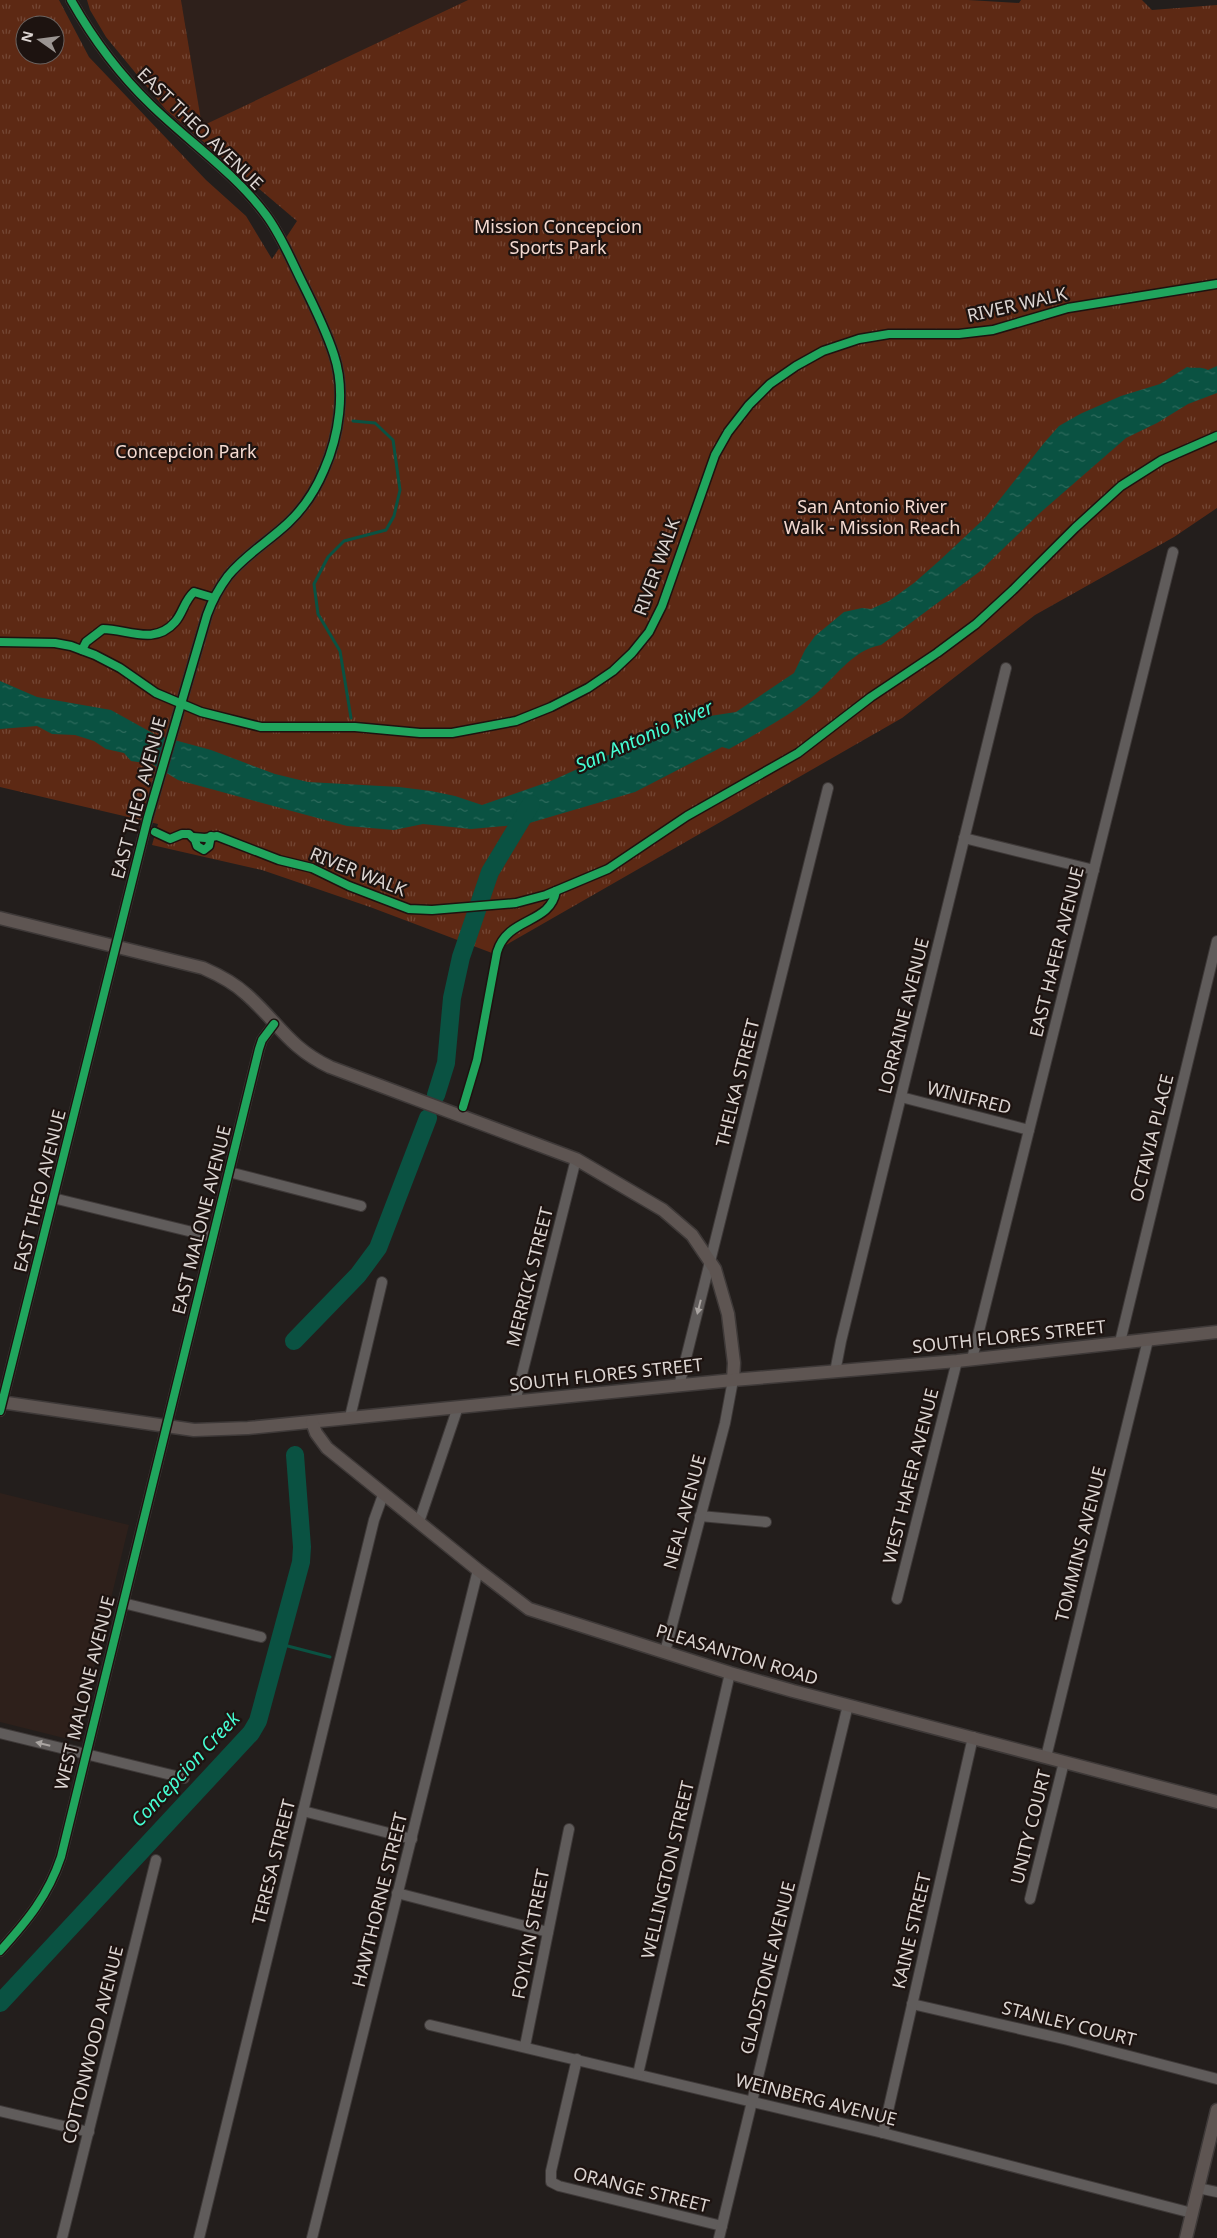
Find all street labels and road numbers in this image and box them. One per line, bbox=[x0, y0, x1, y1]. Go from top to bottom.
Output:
street label: EAST THEO AVENUE bbox=[132, 62, 269, 195]
street label: RIVER WALK bbox=[964, 281, 1070, 327]
street label: RIVER WALK bbox=[627, 514, 685, 619]
street label: EAST THEO AVENUE bbox=[105, 714, 171, 881]
street label: RIVER WALK bbox=[307, 841, 411, 902]
street label: EAST HAFER AVENUE bbox=[1023, 864, 1089, 1039]
street label: LORRAINE AVENUE bbox=[872, 935, 934, 1096]
street label: THELKA STREET bbox=[710, 1016, 765, 1149]
street label: OCTAVIA PLACE bbox=[1124, 1071, 1179, 1204]
street label: WINIFRED bbox=[924, 1075, 1014, 1119]
street label: EAST THEO AVENUE bbox=[7, 1107, 71, 1274]
street label: EAST MALONE AVENUE bbox=[166, 1123, 236, 1317]
street label: MERRICK STREET bbox=[500, 1204, 558, 1349]
street label: SOUTH FLORES STREET bbox=[911, 1314, 1107, 1358]
street label: SOUTH FLORES STREET bbox=[508, 1352, 704, 1396]
street label: WEST HAFER AVENUE bbox=[877, 1386, 943, 1566]
street label: NEAL AVENUE bbox=[657, 1452, 711, 1572]
street label: TOMMINS AVENUE bbox=[1049, 1464, 1111, 1624]
street label: WEST MALONE AVENUE bbox=[48, 1593, 120, 1792]
street label: PLEASANTON ROAD bbox=[653, 1618, 821, 1690]
street label: UNITY COURT bbox=[1004, 1767, 1056, 1887]
street label: WELLINGTON STREET bbox=[635, 1779, 699, 1961]
street label: TERESA STREET bbox=[246, 1797, 300, 1927]
street label: HAWTHORNE STREET bbox=[346, 1810, 412, 1989]
street label: FOYLYN STREET bbox=[506, 1867, 554, 2001]
street label: KAINE STREET bbox=[886, 1870, 936, 1991]
street label: GLADSTONE AVENUE bbox=[734, 1879, 800, 2057]
street label: COTTONWOOD AVENUE bbox=[56, 1943, 128, 2146]
street label: STANLEY COURT bbox=[1000, 1995, 1139, 2051]
street label: WEINBERG AVENUE bbox=[733, 2067, 900, 2131]
street label: ORANGE STREET bbox=[571, 2161, 712, 2218]

